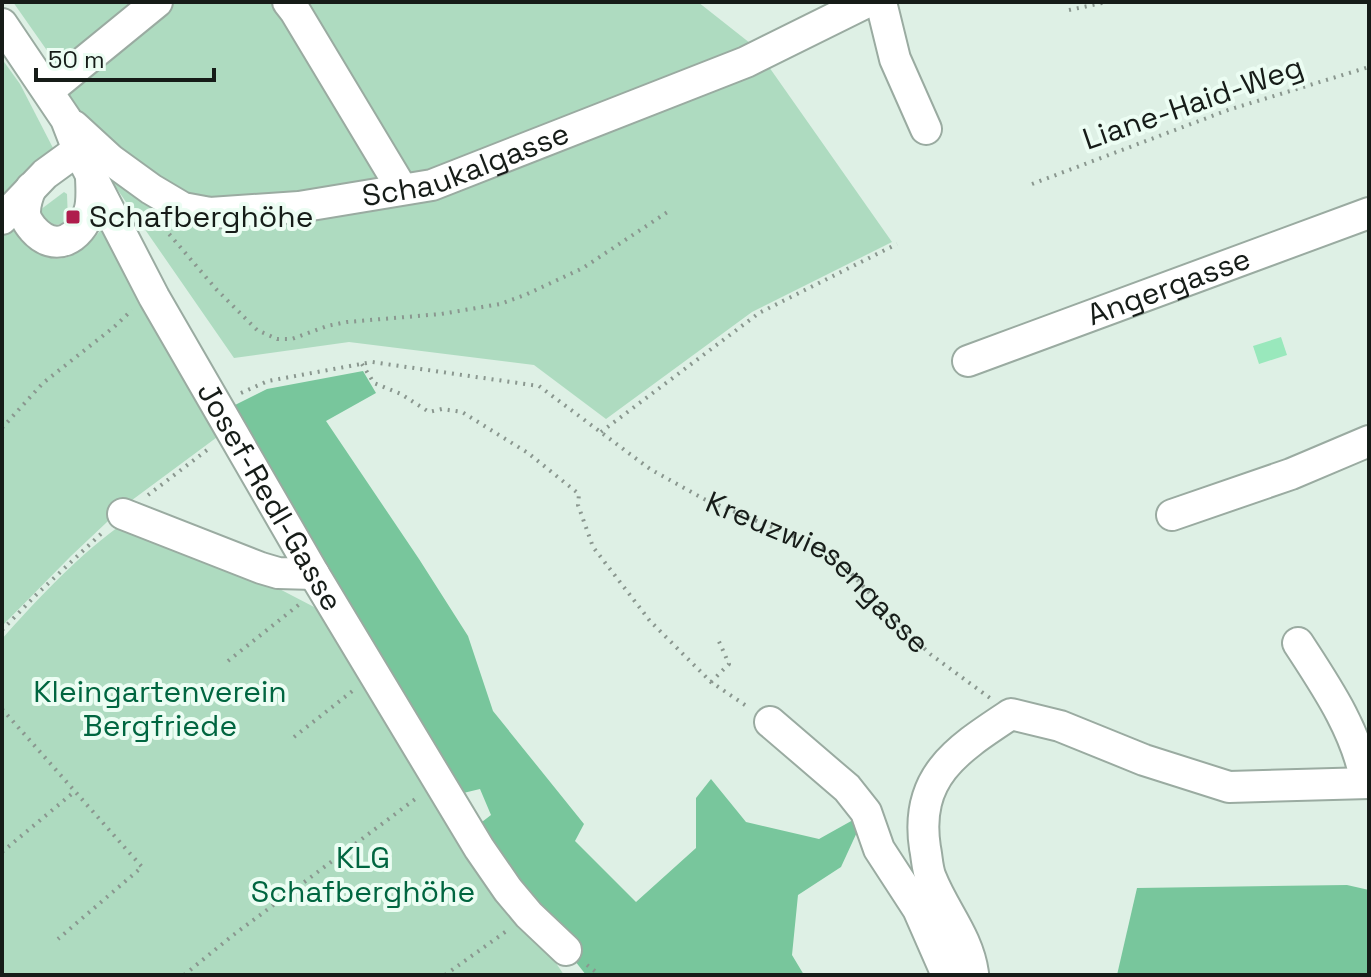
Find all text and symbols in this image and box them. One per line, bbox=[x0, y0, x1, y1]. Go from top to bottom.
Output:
scale bar bbox=[36, 32, 214, 82]
text: 50 m bbox=[48, 44, 105, 75]
street label: Liane-Haid-Weg bbox=[1078, 47, 1308, 158]
street label: Schaukalgasse bbox=[359, 113, 575, 215]
place label: Schafberghöhe bbox=[89, 197, 313, 236]
marker: Schafberghöhe bbox=[64, 208, 82, 226]
street label: Angergasse bbox=[1082, 239, 1256, 334]
street label: Josef-Redl-Gasse bbox=[188, 375, 352, 618]
street label: Kreuzwiesengasse bbox=[700, 482, 938, 662]
park label: Kleingartenverein Bergfriede bbox=[33, 672, 287, 745]
park label: KLG Schafberghöhe bbox=[251, 838, 475, 911]

